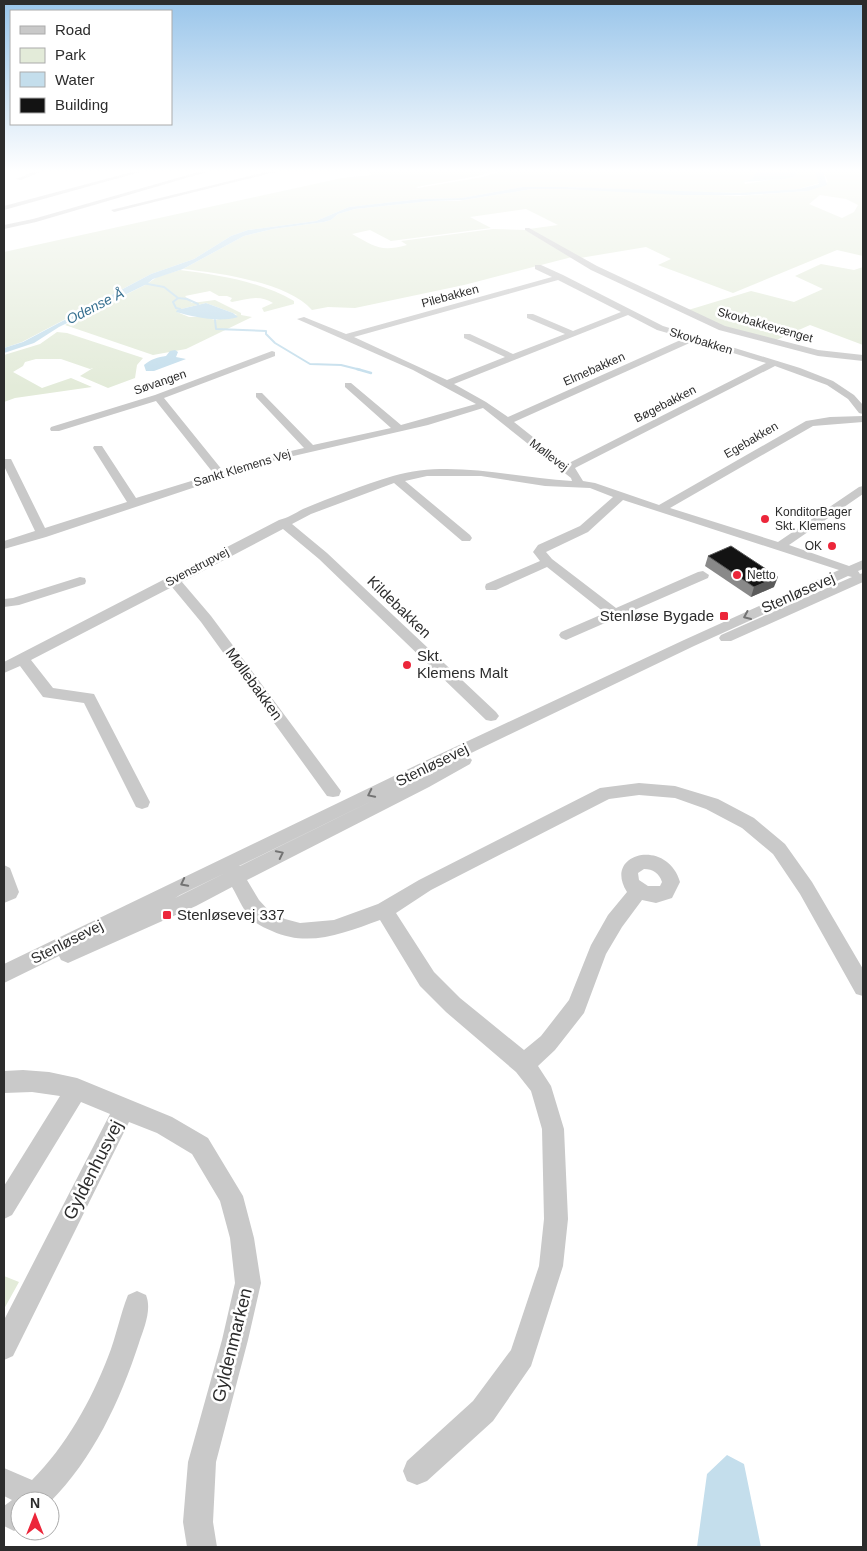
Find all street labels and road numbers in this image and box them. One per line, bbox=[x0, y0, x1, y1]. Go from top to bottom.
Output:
street label: Pilebakken bbox=[420, 282, 480, 310]
street label: Skovbakkevænget bbox=[716, 305, 815, 346]
street label: Skovbakken bbox=[668, 325, 734, 357]
street label: Elmebakken bbox=[561, 349, 627, 389]
street label: Søvangen bbox=[132, 366, 188, 398]
street label: Bøgebakken bbox=[632, 382, 698, 426]
street label: Egebakken bbox=[721, 419, 781, 461]
street label: Møllevej bbox=[527, 436, 571, 474]
street label: Sankt Klemens Vej bbox=[192, 447, 292, 489]
street label: Svenstrupvej bbox=[163, 545, 231, 589]
street label: Stenløsevej bbox=[759, 569, 837, 616]
street label: Kildebakken bbox=[364, 572, 435, 641]
street label: Møllebakken bbox=[223, 644, 286, 723]
street label: Stenløsevej bbox=[393, 740, 471, 789]
street label: Stenløsevej bbox=[28, 916, 106, 967]
street label: Gyldenhusvej bbox=[59, 1117, 127, 1223]
street label: Gyldenmarken bbox=[208, 1286, 256, 1404]

